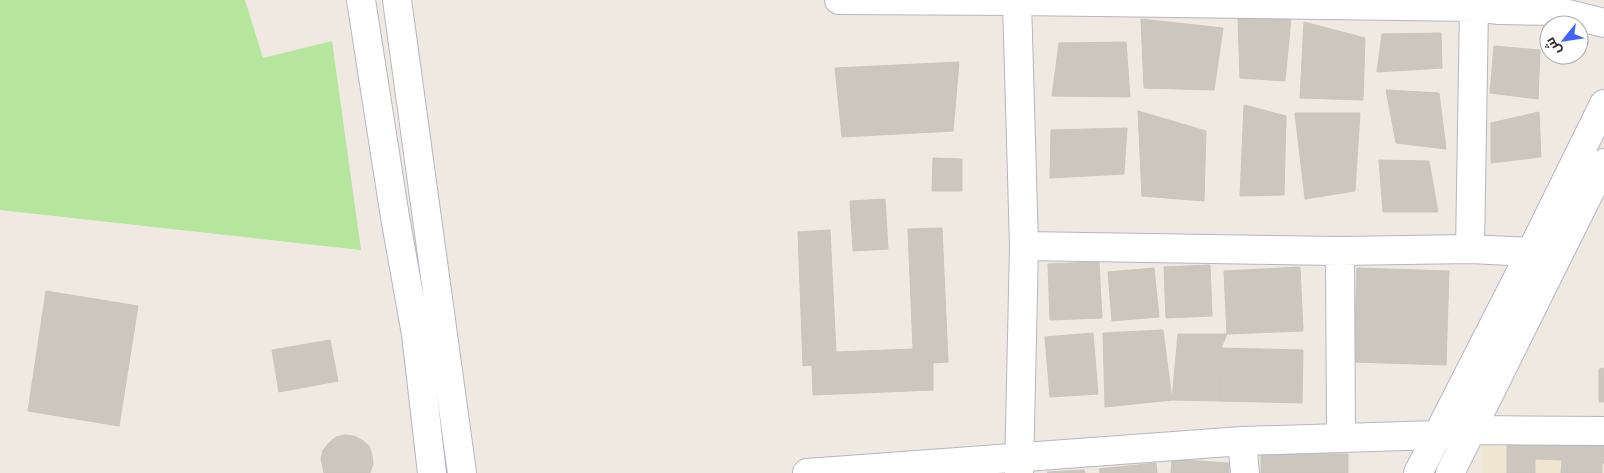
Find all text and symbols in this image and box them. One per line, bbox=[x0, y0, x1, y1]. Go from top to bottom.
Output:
north arrow bbox=[1539, 15, 1589, 65]
text: ش bbox=[1541, 34, 1565, 58]

